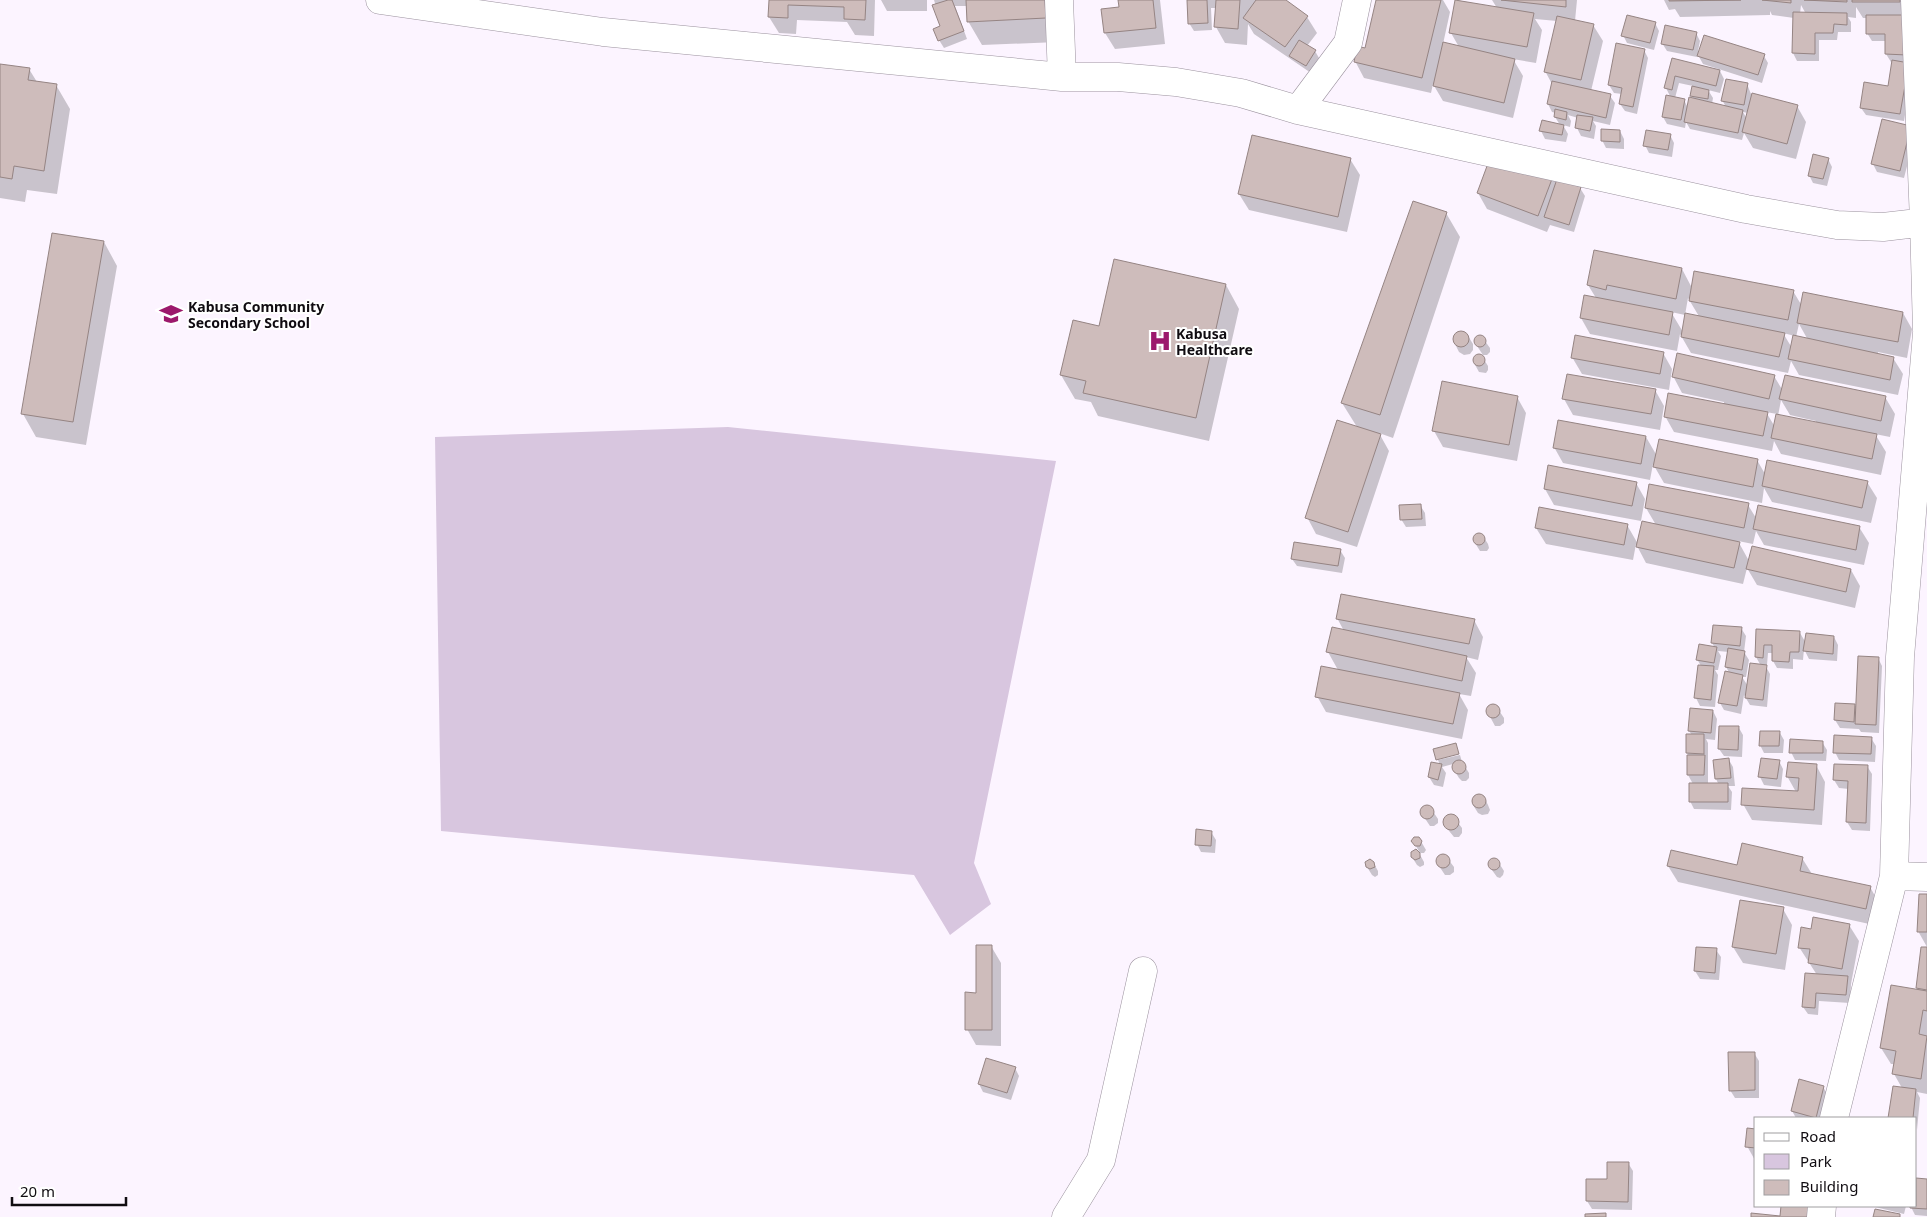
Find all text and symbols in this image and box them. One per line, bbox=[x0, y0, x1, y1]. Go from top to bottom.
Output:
place label: Kabusa Community Secondary School bbox=[188, 297, 324, 332]
school or university icon: Kabusa Community Secondary School bbox=[158, 301, 184, 327]
place label: Kabusa Healthcare bbox=[1176, 324, 1253, 359]
hospital icon: Kabusa Healthcare bbox=[1147, 328, 1173, 354]
legend bbox=[1754, 1117, 1917, 1207]
text: Road bbox=[1800, 1126, 1836, 1146]
text: Park bbox=[1800, 1151, 1832, 1171]
scale bar bbox=[12, 1174, 126, 1206]
text: Building bbox=[1800, 1176, 1858, 1196]
text: 20 m bbox=[20, 1181, 55, 1201]

